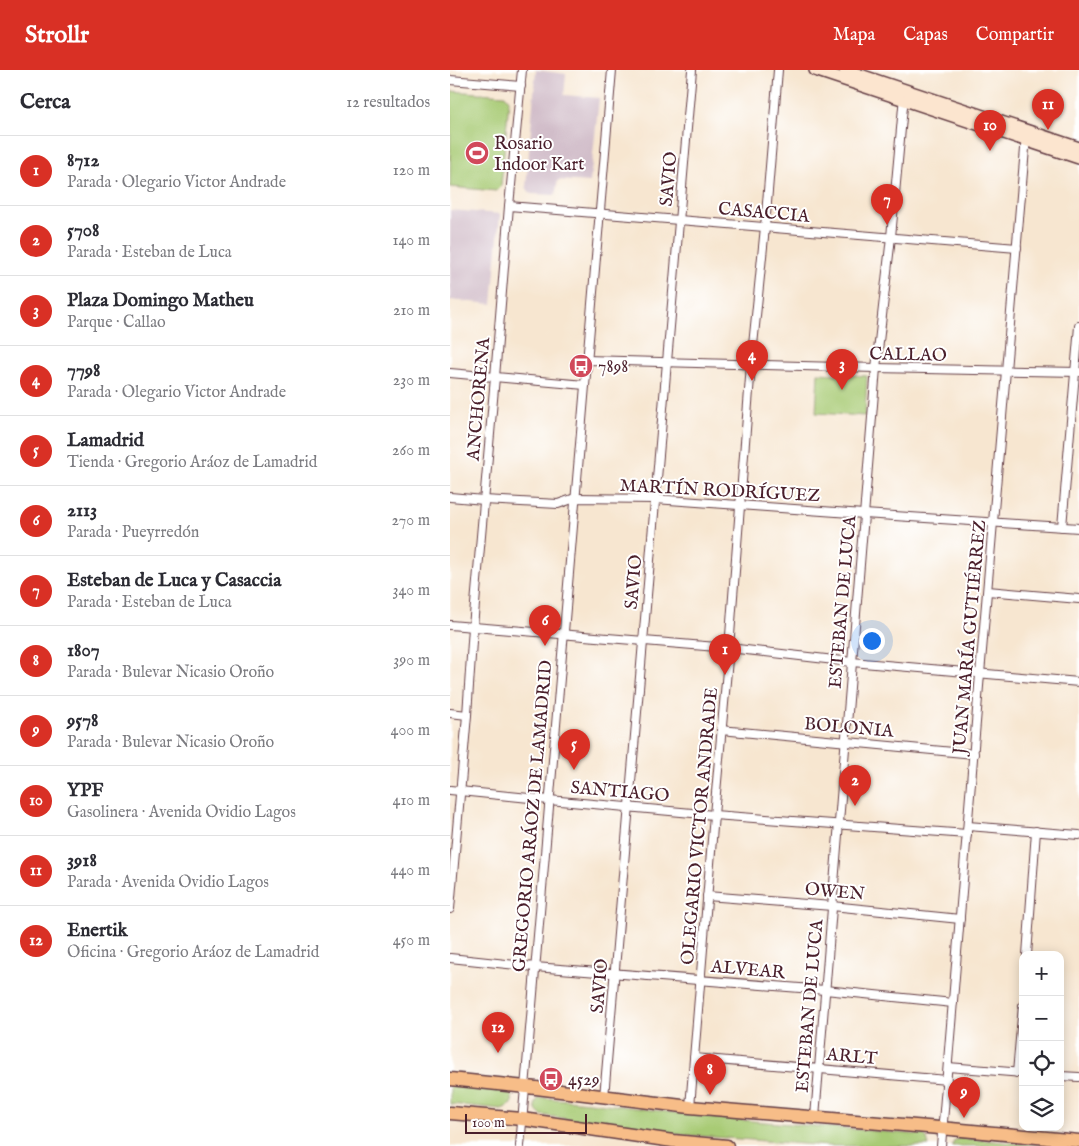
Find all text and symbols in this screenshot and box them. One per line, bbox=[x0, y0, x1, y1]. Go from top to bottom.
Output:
text: Strollr bbox=[25, 20, 89, 51]
text: Mapa bbox=[833, 24, 875, 47]
text: Capas bbox=[903, 24, 948, 47]
text: Compartir bbox=[976, 24, 1054, 47]
text: Cerca bbox=[20, 89, 70, 116]
pin: 11 bbox=[1032, 89, 1064, 130]
text: 12 resultados bbox=[346, 93, 430, 113]
pin: 10 bbox=[974, 110, 1006, 151]
place label: Rosario Indoor Kart bbox=[494, 133, 584, 177]
sports icon: Rosario Indoor Kart bbox=[464, 140, 490, 166]
text: 8712 bbox=[67, 149, 99, 173]
street label: SAVIO bbox=[656, 151, 683, 207]
text: 1 bbox=[33, 161, 39, 181]
text: 120 m bbox=[393, 161, 430, 181]
text: Parada · Olegario Victor Andrade bbox=[67, 173, 286, 193]
pin: 7 bbox=[871, 184, 903, 225]
street label: CASACCIA bbox=[717, 198, 811, 229]
text: 5708 bbox=[67, 219, 100, 243]
text: 2 bbox=[32, 231, 40, 251]
text: 140 m bbox=[392, 231, 430, 251]
text: Parada · Esteban de Luca bbox=[67, 243, 232, 263]
text: Plaza Domingo Matheu bbox=[67, 289, 254, 313]
text: 3 bbox=[33, 301, 39, 321]
text: 210 m bbox=[393, 301, 430, 321]
text: Parque · Callao bbox=[67, 313, 166, 333]
street label: ANCHORENA bbox=[463, 336, 496, 463]
pin: 4 bbox=[736, 340, 768, 381]
street label: CALLAO bbox=[869, 343, 947, 368]
pin: 3 bbox=[826, 349, 858, 390]
bus stop icon: 7898 bbox=[568, 353, 594, 379]
place label: 7898 bbox=[598, 356, 628, 379]
text: 7798 bbox=[67, 359, 101, 383]
text: 4 bbox=[32, 371, 40, 391]
text: 230 m bbox=[393, 371, 430, 391]
text: Parada · Olegario Victor Andrade bbox=[67, 383, 286, 403]
text: Lamadrid bbox=[67, 429, 144, 453]
text: 5 bbox=[33, 441, 39, 461]
text: 260 m bbox=[392, 441, 430, 461]
text: Tienda · Gregorio Aráoz de Lamadrid bbox=[67, 453, 317, 473]
street label: MARTÍN RODRÍGUEZ bbox=[619, 473, 821, 508]
text: 2113 bbox=[67, 499, 97, 523]
text: 6 bbox=[33, 511, 39, 531]
text: 270 m bbox=[391, 511, 430, 531]
street label: ESTEBAN DE LUCA bbox=[824, 514, 863, 690]
street label: JUAN MARÍA GUTIÉRREZ bbox=[947, 518, 992, 757]
text: Parada · Pueyrredón bbox=[67, 523, 199, 543]
street label: SAVIO bbox=[621, 554, 648, 610]
text: Esteban de Luca y Casaccia bbox=[67, 569, 281, 593]
text: 7 bbox=[32, 581, 40, 601]
text: 340 m bbox=[392, 581, 430, 601]
text: Parada · Esteban de Luca bbox=[67, 593, 232, 613]
pin: 6 bbox=[529, 605, 561, 646]
your location bbox=[859, 628, 885, 654]
pin: 1 bbox=[709, 634, 741, 675]
text: 1807 bbox=[67, 639, 100, 663]
text: 8 bbox=[33, 651, 39, 671]
text: 390 m bbox=[393, 651, 430, 671]
street label: GREGORIO ARÁOZ DE LAMADRID bbox=[506, 659, 559, 973]
text: Parada · Bulevar Nicasio Oroño bbox=[67, 663, 274, 683]
street label: OLEGARIO VICTOR ANDRADE bbox=[677, 687, 724, 966]
text: 9578 bbox=[67, 709, 99, 733]
street label: BOLONIA bbox=[803, 713, 895, 744]
text: 9 bbox=[33, 721, 39, 741]
text: 400 m bbox=[391, 721, 430, 741]
pin: 5 bbox=[558, 729, 590, 770]
text: Parada · Bulevar Nicasio Oroño bbox=[67, 733, 274, 753]
pin: 2 bbox=[839, 765, 871, 806]
street label: SANTIAGO bbox=[570, 777, 670, 808]
text: YPF bbox=[67, 779, 103, 803]
text: 10 bbox=[29, 791, 43, 811]
text: 410 m bbox=[393, 791, 430, 811]
text: Gasolinera · Avenida Ovidio Lagos bbox=[67, 803, 296, 823]
text: 3918 bbox=[67, 849, 97, 873]
text: 11 bbox=[30, 861, 42, 881]
text: 440 m bbox=[391, 861, 430, 881]
text: Parada · Avenida Ovidio Lagos bbox=[67, 873, 269, 893]
street label: OWEN bbox=[804, 878, 866, 907]
street label: ESTEBAN DE LUCA bbox=[791, 918, 830, 1094]
text: Enertik bbox=[67, 919, 128, 943]
text: 12 bbox=[29, 931, 43, 951]
text: 450 m bbox=[393, 931, 430, 951]
text: Oficina · Gregorio Aráoz de Lamadrid bbox=[67, 943, 319, 963]
map controls bbox=[1019, 951, 1064, 1131]
button: + bbox=[1019, 951, 1064, 996]
street label: ALVEAR bbox=[709, 956, 787, 985]
street label: SAVIO bbox=[587, 958, 614, 1014]
button: − bbox=[1019, 996, 1064, 1041]
pin: 12 bbox=[482, 1012, 514, 1053]
button: locate bbox=[1019, 1041, 1064, 1086]
street label: ARLT bbox=[824, 1044, 878, 1071]
pin: 8 bbox=[694, 1054, 726, 1095]
bus stop icon: 4529 bbox=[538, 1066, 564, 1092]
place label: 4529 bbox=[568, 1069, 600, 1092]
pin: 9 bbox=[948, 1077, 980, 1118]
button: layers bbox=[1019, 1086, 1064, 1131]
scale bar bbox=[465, 1111, 588, 1134]
text: 100 m bbox=[472, 1114, 505, 1132]

